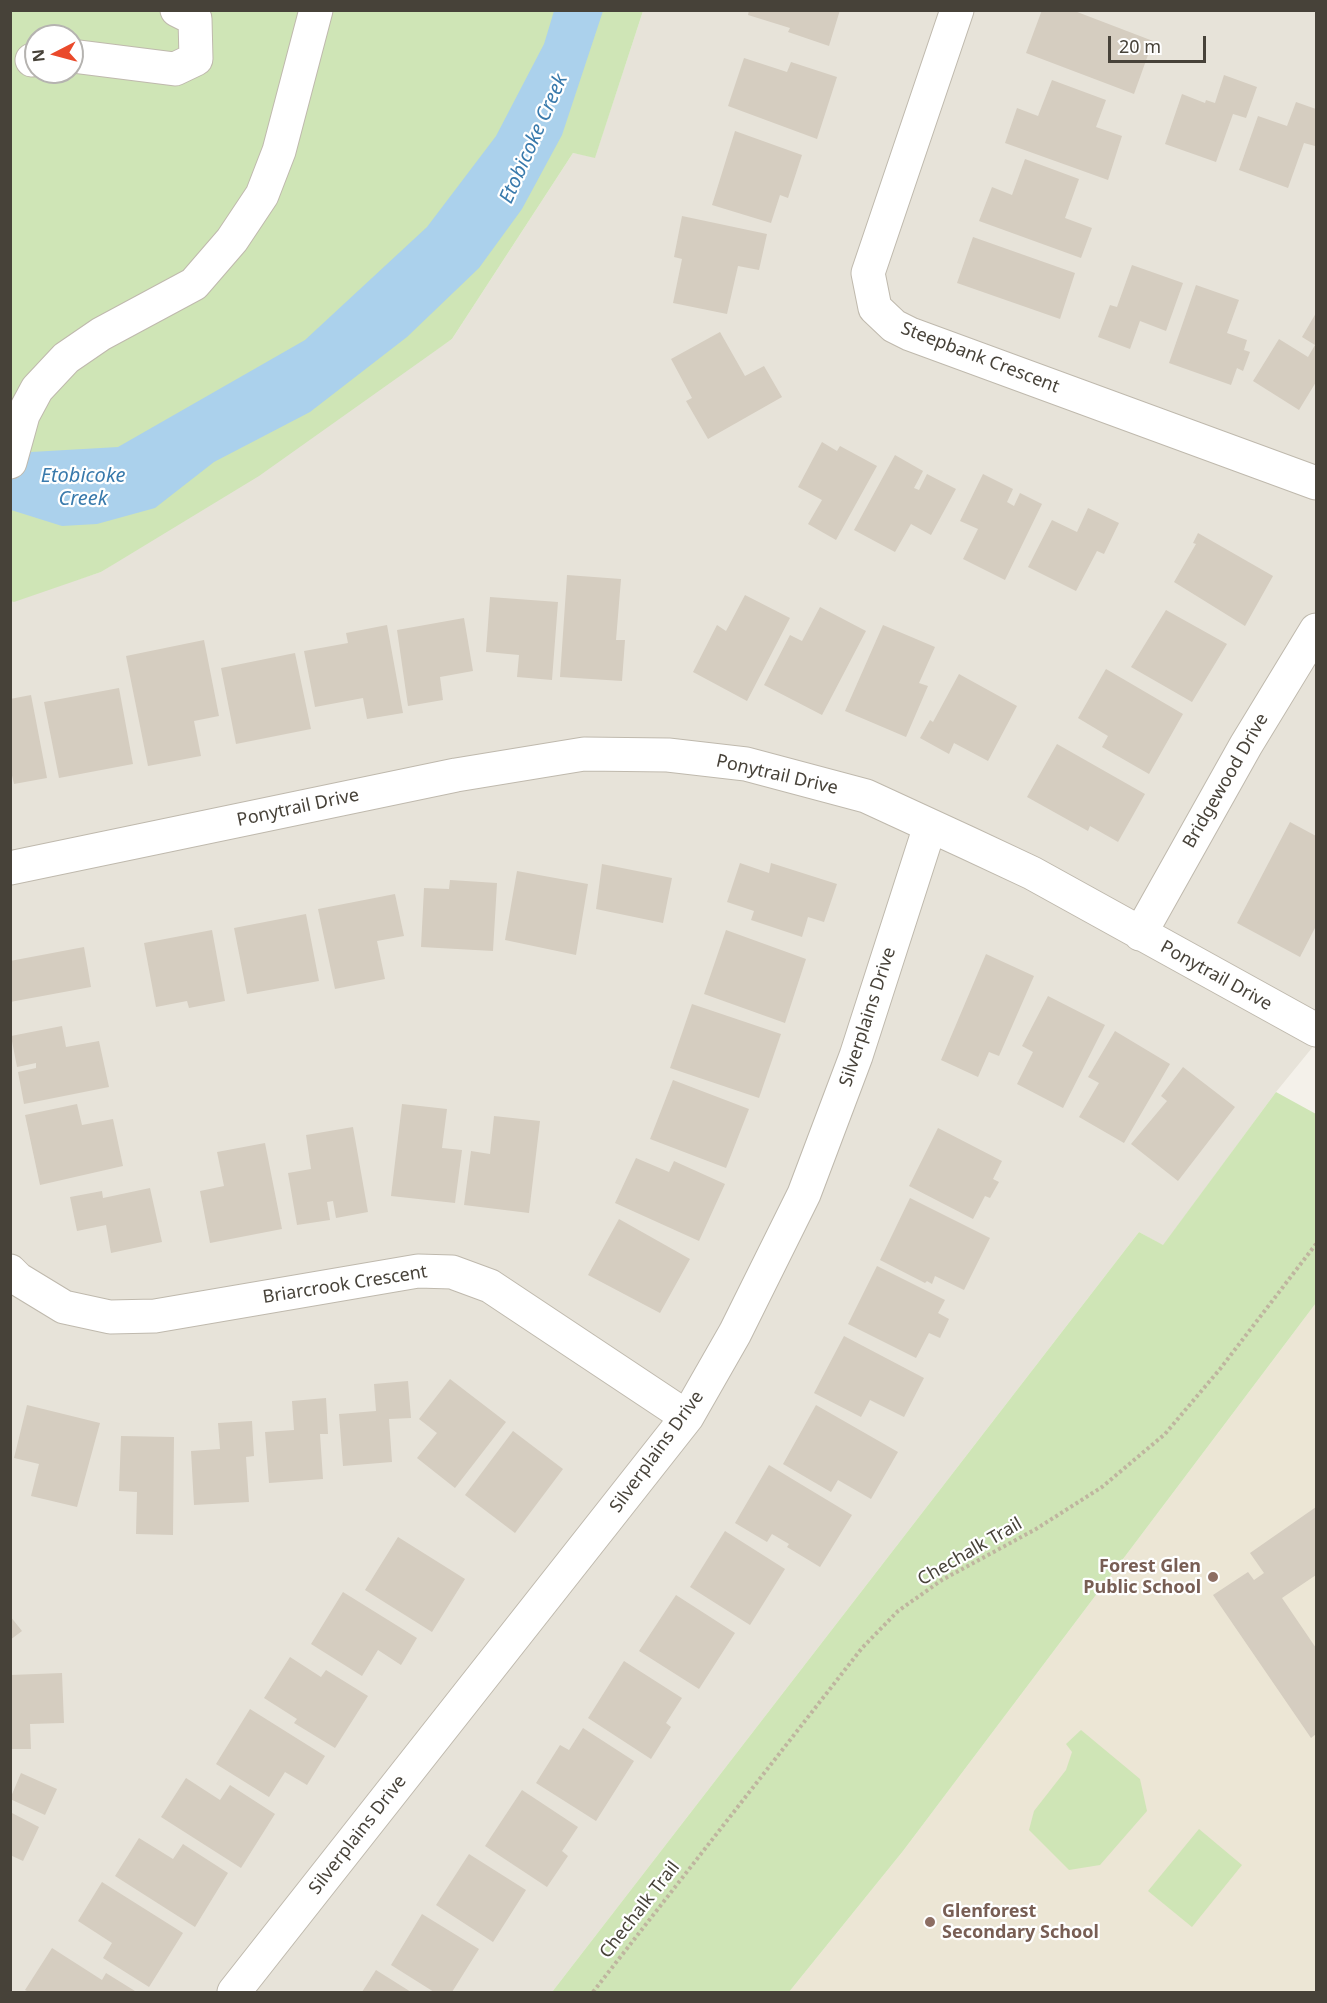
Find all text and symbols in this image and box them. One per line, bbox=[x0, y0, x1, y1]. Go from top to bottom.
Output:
north arrow bbox=[24, 24, 84, 84]
scale bar bbox=[1111, 24, 1208, 62]
text: 20 m bbox=[1119, 34, 1161, 58]
text: N bbox=[26, 48, 50, 63]
water label: Etobicoke Creek bbox=[495, 71, 573, 207]
street label: Steepbank Crescent bbox=[898, 318, 1062, 398]
water label: Etobicoke Creek bbox=[41, 464, 125, 511]
street label: Bridgewood Drive bbox=[1179, 710, 1273, 852]
street label: Ponytrail Drive bbox=[714, 751, 840, 799]
street label: Ponytrail Drive bbox=[235, 785, 361, 831]
street label: Ponytrail Drive bbox=[1156, 936, 1276, 1016]
street label: Silverplains Drive bbox=[835, 945, 901, 1089]
street label: Briarcrook Crescent bbox=[261, 1261, 429, 1309]
street label: Silverplains Drive bbox=[606, 1387, 708, 1517]
street label: Chechalk Trail bbox=[914, 1513, 1026, 1591]
place label: Forest Glen Public School bbox=[1083, 1556, 1201, 1598]
marker: Forest Glen Public School bbox=[1206, 1570, 1220, 1584]
street label: Silverplains Drive bbox=[305, 1771, 411, 1899]
street label: Chechalk Trail bbox=[595, 1857, 685, 1963]
place label: Glenforest Secondary School bbox=[942, 1901, 1099, 1944]
marker: Glenforest Secondary School bbox=[923, 1915, 937, 1929]

